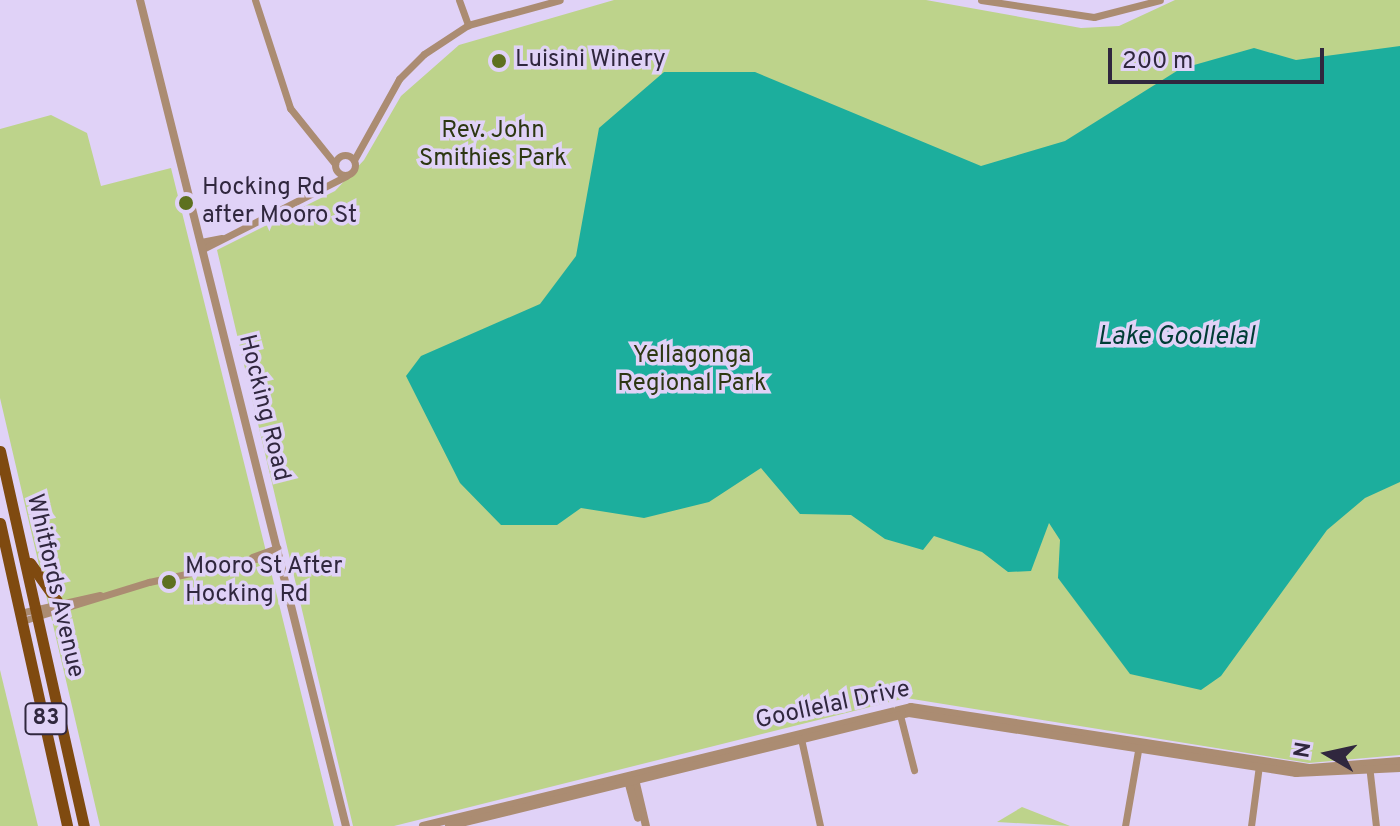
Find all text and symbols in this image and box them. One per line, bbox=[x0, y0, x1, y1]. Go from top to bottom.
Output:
scale bar bbox=[1112, 32, 1328, 82]
place label: Luisini Winery bbox=[515, 47, 666, 75]
text: 200 m bbox=[1122, 47, 1193, 77]
marker: Luisini Winery bbox=[490, 52, 508, 70]
park label: Rev. John Smithies Park bbox=[419, 118, 567, 174]
place label: Hocking Rd after Mooro St bbox=[202, 175, 357, 231]
marker: Hocking Rd after Mooro St bbox=[177, 194, 195, 212]
water label: Lake Goollelal bbox=[1097, 322, 1255, 354]
street label: Hocking Road bbox=[231, 332, 295, 484]
park label: Yellagonga Regional Park bbox=[617, 343, 767, 399]
street label: Whitfords Avenue bbox=[19, 491, 89, 681]
place label: Mooro St After Hocking Rd bbox=[185, 554, 344, 610]
marker: Mooro St After Hocking Rd bbox=[160, 573, 178, 591]
street label: Goollelal Drive bbox=[753, 676, 913, 736]
road number: 83 bbox=[24, 701, 68, 737]
north arrow bbox=[1288, 714, 1368, 794]
text: N bbox=[1289, 740, 1318, 760]

